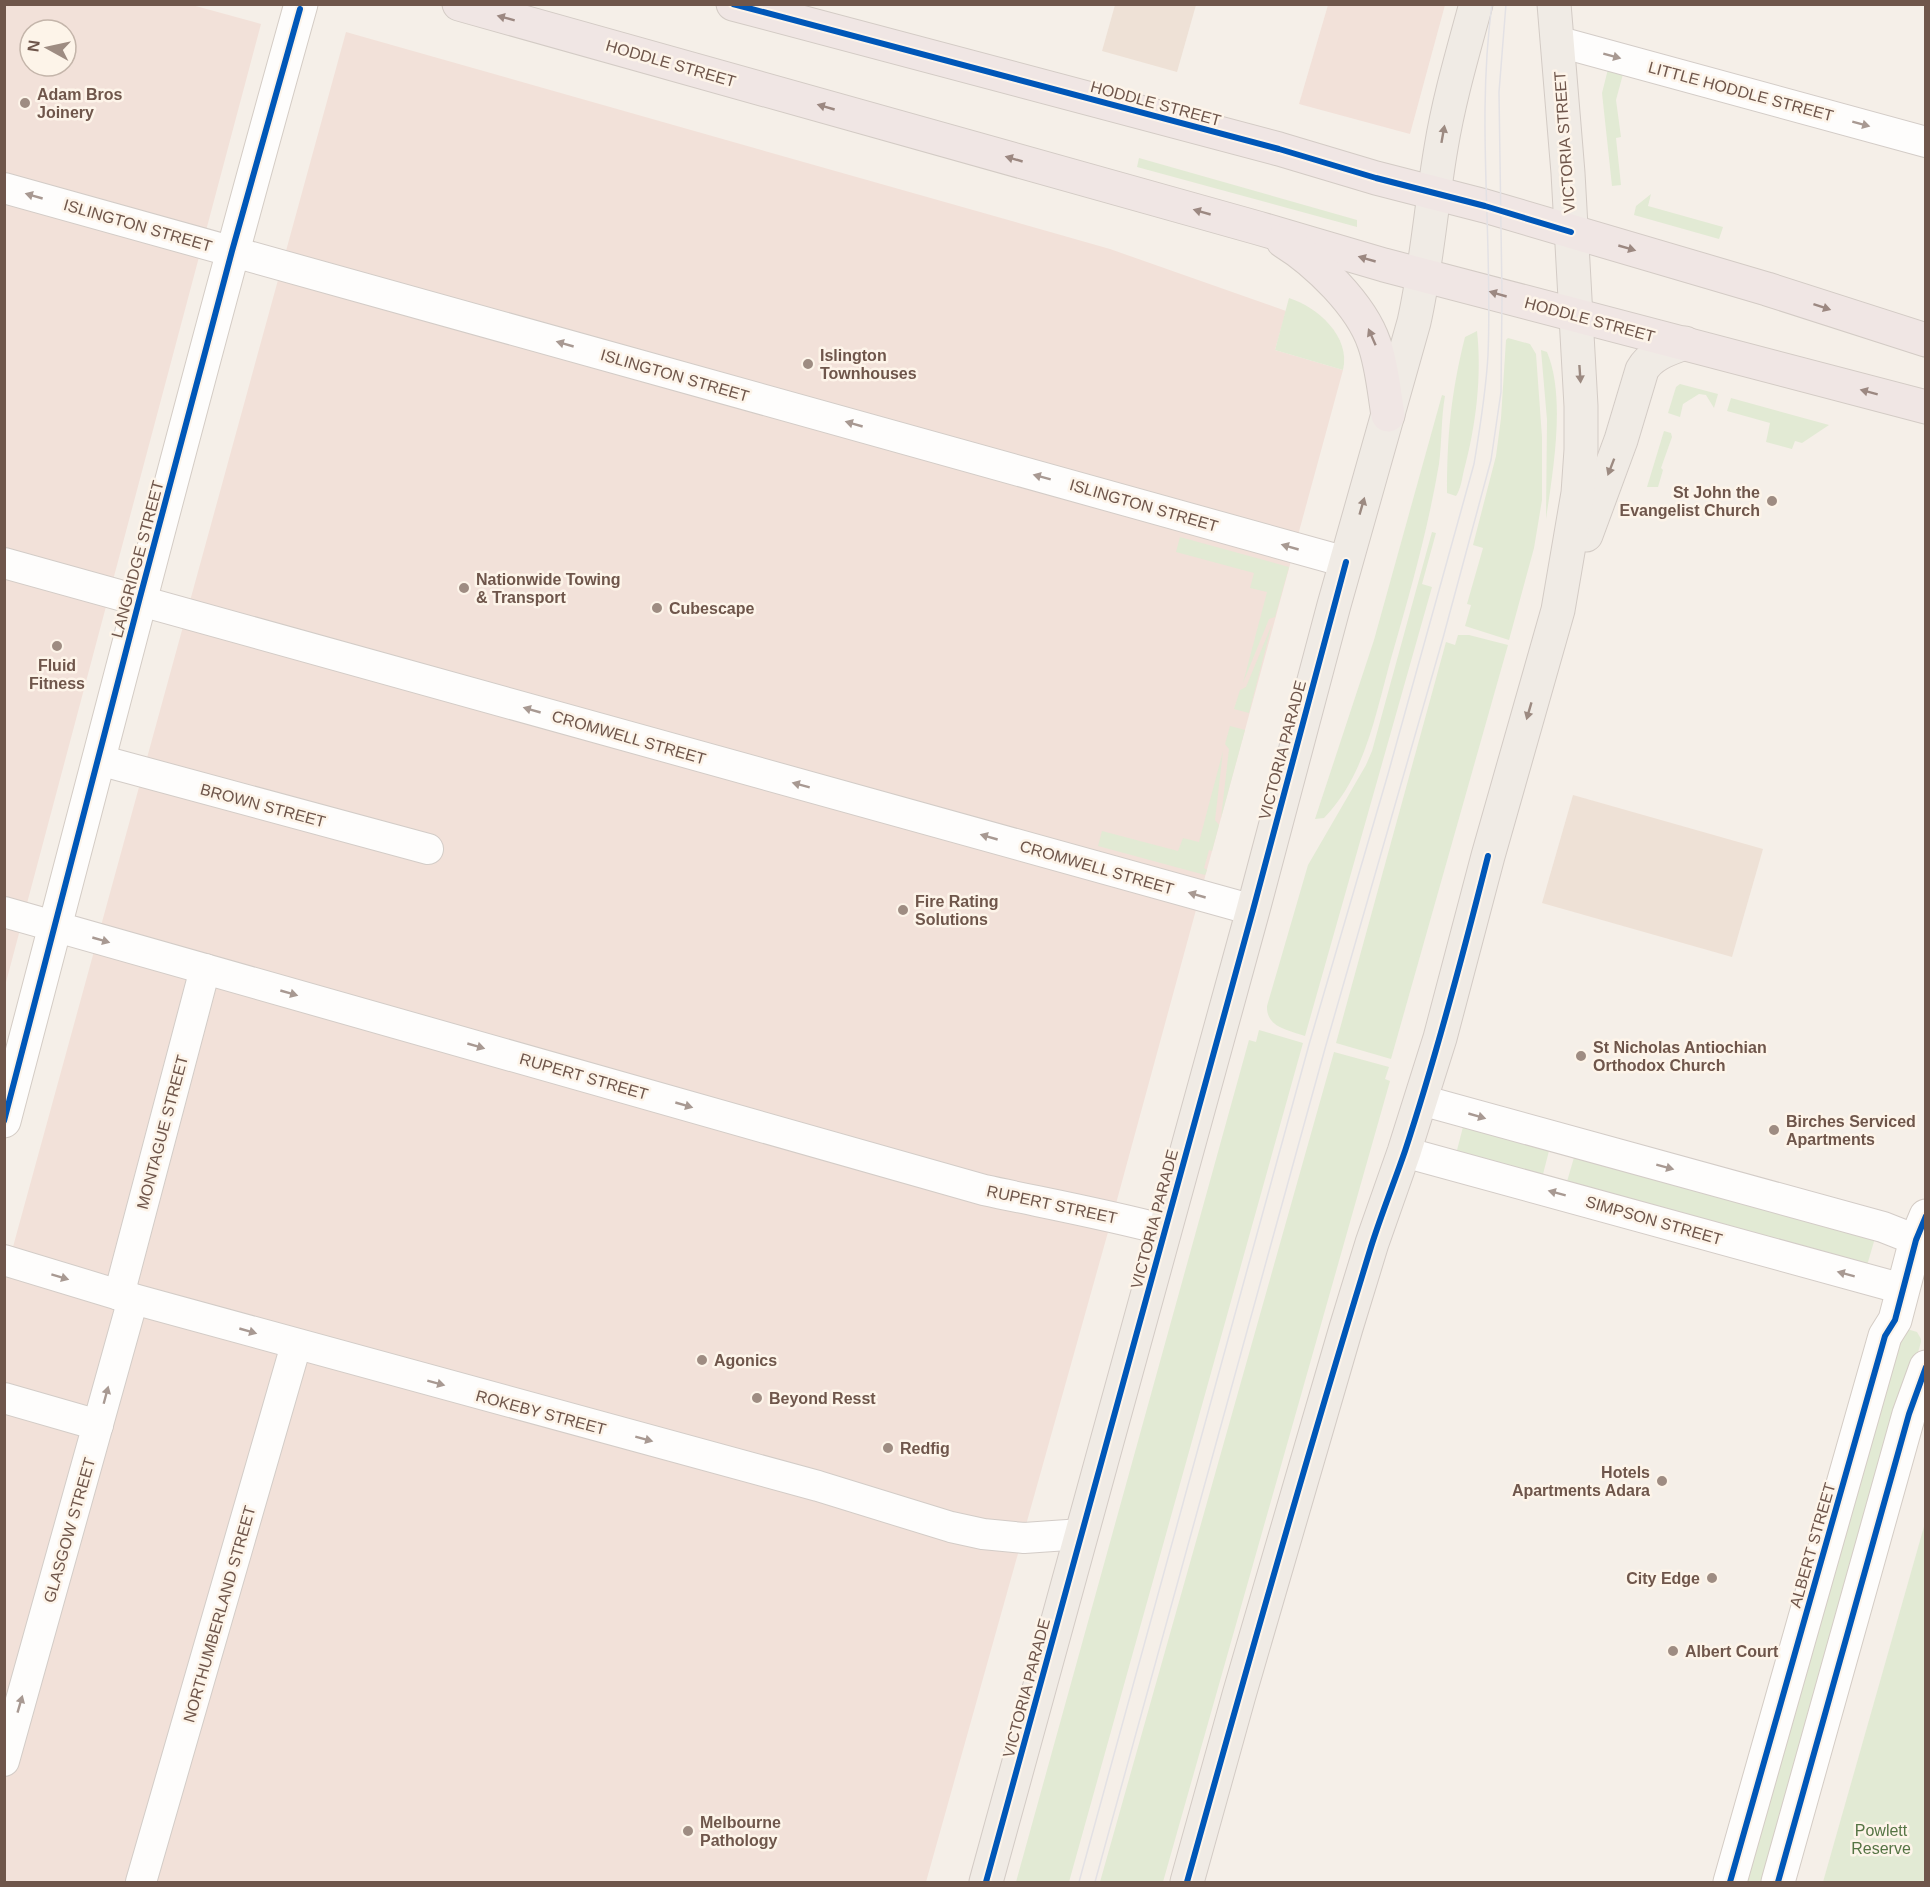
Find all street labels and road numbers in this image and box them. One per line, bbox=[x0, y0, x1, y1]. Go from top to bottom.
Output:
street label: HODDLE STREET bbox=[604, 37, 738, 90]
street label: LITTLE HODDLE STREET bbox=[1646, 59, 1836, 124]
street label: VICTORIA STREET bbox=[1551, 70, 1578, 213]
street label: HODDLE STREET bbox=[1089, 78, 1223, 129]
street label: ISLINGTON STREET bbox=[62, 196, 214, 255]
street label: HODDLE STREET bbox=[1523, 294, 1657, 345]
street label: ISLINGTON STREET bbox=[599, 346, 751, 405]
street label: ISLINGTON STREET bbox=[1068, 476, 1220, 535]
street label: LANGRIDGE STREET bbox=[108, 479, 167, 639]
street label: VICTORIA PARADE bbox=[1256, 679, 1309, 822]
street label: CROMWELL STREET bbox=[550, 707, 708, 768]
street label: BROWN STREET bbox=[198, 781, 328, 830]
street label: CROMWELL STREET bbox=[1018, 837, 1176, 898]
street label: RUPERT STREET bbox=[518, 1050, 650, 1103]
street label: MONTAGUE STREET bbox=[134, 1053, 191, 1211]
street label: VICTORIA PARADE bbox=[1128, 1148, 1181, 1291]
street label: RUPERT STREET bbox=[985, 1182, 1119, 1227]
street label: SIMPSON STREET bbox=[1584, 1193, 1724, 1248]
street label: ROKEBY STREET bbox=[474, 1387, 608, 1438]
street label: GLASGOW STREET bbox=[41, 1455, 98, 1605]
street label: ALBERT STREET bbox=[1786, 1480, 1839, 1610]
street label: NORTHUMBERLAND STREET bbox=[180, 1504, 259, 1724]
street label: VICTORIA PARADE bbox=[1000, 1617, 1053, 1760]

